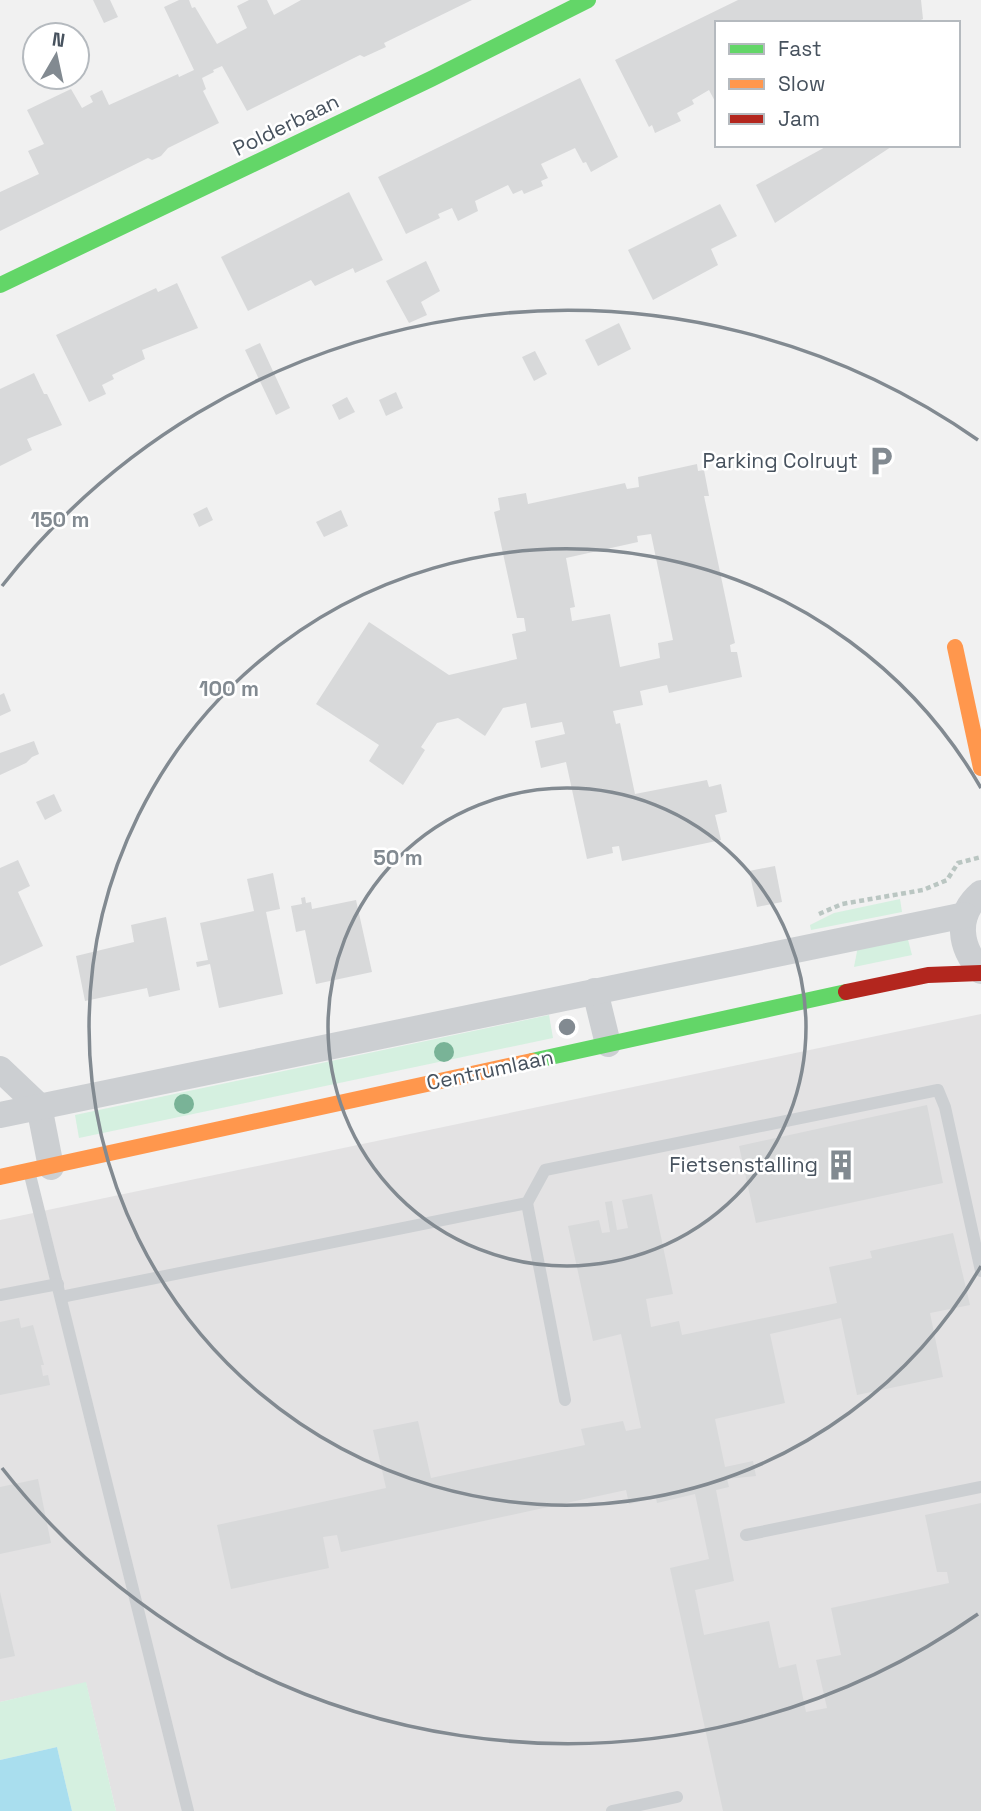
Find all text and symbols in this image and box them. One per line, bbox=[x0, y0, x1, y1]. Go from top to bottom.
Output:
north arrow bbox=[21, 21, 91, 91]
legend bbox=[715, 21, 960, 147]
text: N bbox=[50, 26, 67, 53]
text: Fast bbox=[778, 35, 822, 62]
text: Slow bbox=[778, 70, 826, 97]
street label: Polderbaan bbox=[228, 87, 343, 162]
text: Jam bbox=[778, 105, 820, 132]
parking icon: Parking Colruyt bbox=[864, 444, 898, 478]
place label: Parking Colruyt bbox=[703, 447, 858, 474]
text: 150 m bbox=[31, 506, 89, 533]
text: 100 m bbox=[199, 675, 259, 702]
text: 50 m bbox=[373, 844, 423, 871]
centre of rings bbox=[555, 1015, 579, 1039]
street label: Centrumlaan bbox=[424, 1043, 556, 1096]
building icon: Fietsenstalling bbox=[824, 1148, 858, 1182]
place label: Fietsenstalling bbox=[669, 1151, 818, 1178]

